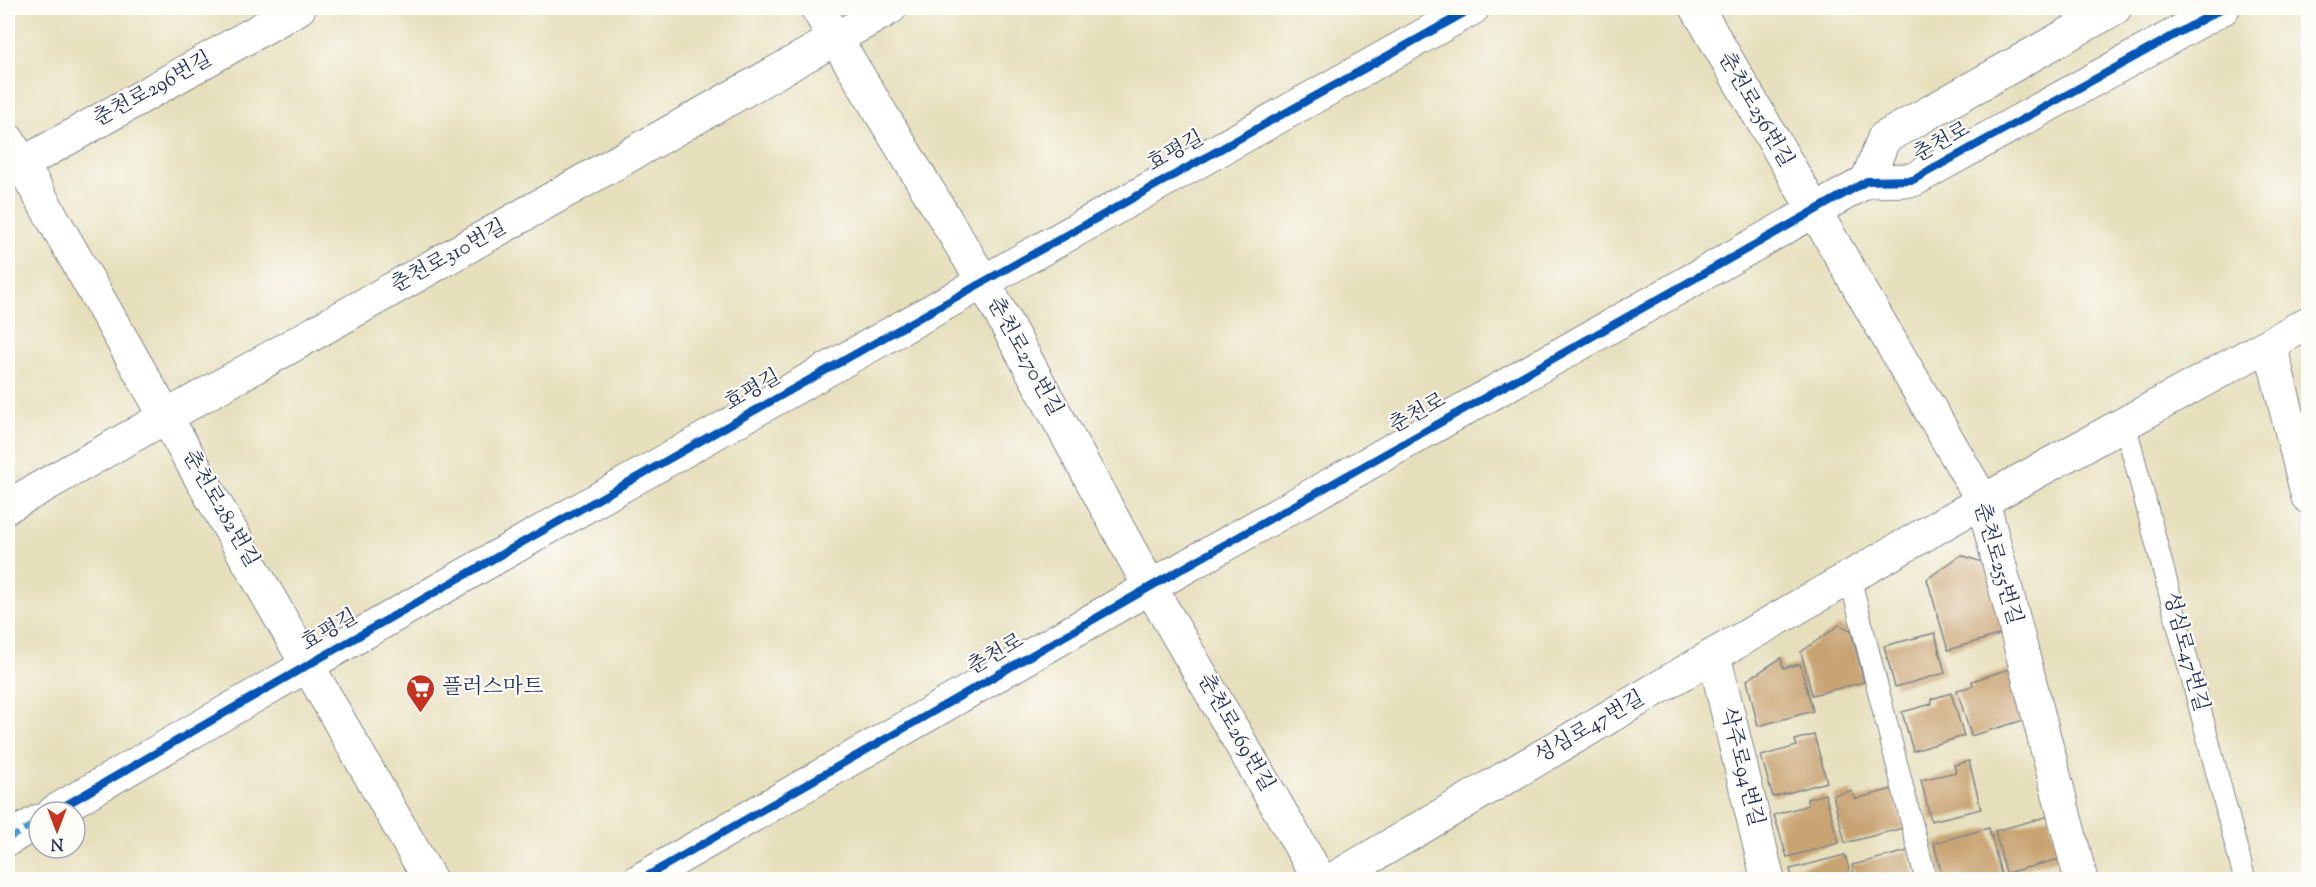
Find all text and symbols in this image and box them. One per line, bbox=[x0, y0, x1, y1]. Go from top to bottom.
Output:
street label: 춘천로296번길 bbox=[88, 45, 218, 135]
street label: 춘천로256번길 bbox=[1710, 47, 1800, 173]
street label: 춘천로 bbox=[1908, 115, 1976, 171]
street label: 효평길 bbox=[1142, 124, 1210, 180]
street label: 춘천로310번길 bbox=[386, 213, 512, 301]
street label: 춘천로270번길 bbox=[979, 292, 1069, 422]
street label: 효평길 bbox=[719, 363, 787, 419]
street label: 춘천로 bbox=[1384, 386, 1452, 442]
street label: 춘천로282번길 bbox=[174, 445, 266, 573]
street label: 춘천로255번길 bbox=[1965, 499, 2029, 629]
street label: 성심로47번길 bbox=[2155, 589, 2215, 715]
street label: 효평길 bbox=[296, 603, 364, 659]
street label: 춘천로 bbox=[962, 627, 1030, 683]
street label: 춘천로269번길 bbox=[1189, 668, 1281, 798]
supermarket icon: 플러스마트 bbox=[405, 672, 437, 714]
place label: 플러스마트 bbox=[442, 673, 543, 703]
street label: 성심로47번길 bbox=[1529, 684, 1651, 772]
street label: 삭주로94번길 bbox=[1712, 704, 1770, 830]
north arrow bbox=[27, 800, 87, 860]
text: N bbox=[50, 831, 63, 854]

